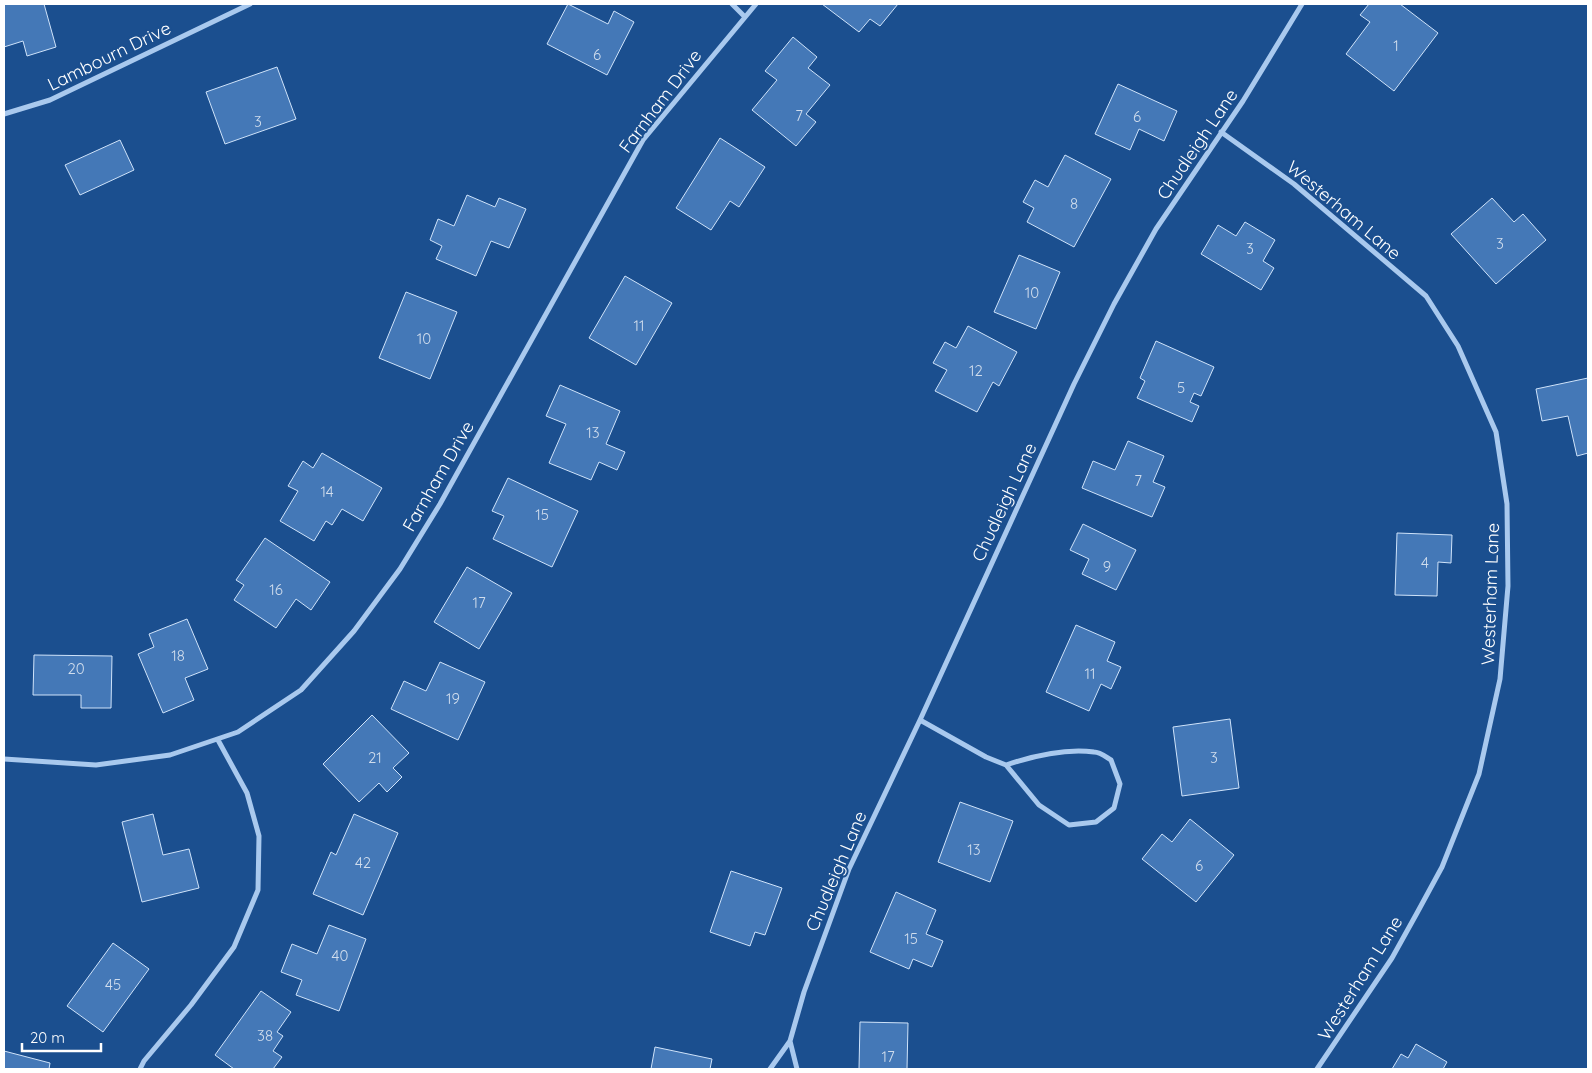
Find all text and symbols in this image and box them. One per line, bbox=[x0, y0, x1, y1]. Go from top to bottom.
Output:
street label: Lambourn Drive bbox=[44, 16, 174, 96]
house number: 1 bbox=[1393, 36, 1399, 55]
house number: 6 bbox=[593, 45, 601, 64]
street label: Farnham Drive bbox=[614, 45, 706, 157]
street label: Chudleigh Lane bbox=[1152, 84, 1242, 204]
house number: 7 bbox=[795, 106, 803, 125]
house number: 6 bbox=[1133, 107, 1141, 126]
house number: 3 bbox=[254, 112, 262, 131]
street label: Westerham Lane bbox=[1282, 155, 1406, 265]
house number: 8 bbox=[1070, 194, 1078, 213]
house number: 3 bbox=[1496, 234, 1504, 253]
house number: 3 bbox=[1246, 239, 1254, 258]
house number: 10 bbox=[1025, 283, 1039, 302]
house number: 11 bbox=[633, 316, 645, 335]
house number: 10 bbox=[417, 329, 431, 348]
house number: 12 bbox=[969, 361, 983, 380]
house number: 5 bbox=[1177, 378, 1185, 397]
street label: Farnham Drive bbox=[397, 417, 479, 535]
house number: 13 bbox=[586, 423, 600, 442]
street label: Chudleigh Lane bbox=[966, 439, 1042, 565]
house number: 7 bbox=[1134, 471, 1142, 490]
house number: 14 bbox=[320, 482, 334, 501]
house number: 15 bbox=[535, 505, 549, 524]
street label: Westerham Lane bbox=[1476, 522, 1504, 666]
house number: 4 bbox=[1421, 553, 1429, 572]
house number: 9 bbox=[1103, 557, 1111, 576]
house number: 16 bbox=[269, 580, 283, 599]
house number: 17 bbox=[472, 593, 486, 612]
house number: 18 bbox=[171, 646, 185, 665]
house number: 20 bbox=[67, 659, 85, 678]
house number: 11 bbox=[1084, 664, 1096, 683]
house number: 19 bbox=[446, 689, 460, 708]
house number: 21 bbox=[368, 748, 382, 767]
house number: 3 bbox=[1210, 748, 1218, 767]
street label: Chudleigh Lane bbox=[800, 807, 872, 935]
house number: 13 bbox=[967, 840, 981, 859]
house number: 42 bbox=[355, 853, 371, 872]
house number: 6 bbox=[1195, 856, 1203, 875]
street label: Westerham Lane bbox=[1313, 912, 1407, 1044]
house number: 15 bbox=[904, 929, 918, 948]
house number: 40 bbox=[332, 946, 348, 965]
house number: 45 bbox=[105, 975, 121, 994]
scale bar bbox=[22, 1020, 101, 1052]
house number: 38 bbox=[257, 1026, 273, 1045]
text: 20 m bbox=[30, 1028, 65, 1047]
house number: 17 bbox=[881, 1047, 895, 1066]

